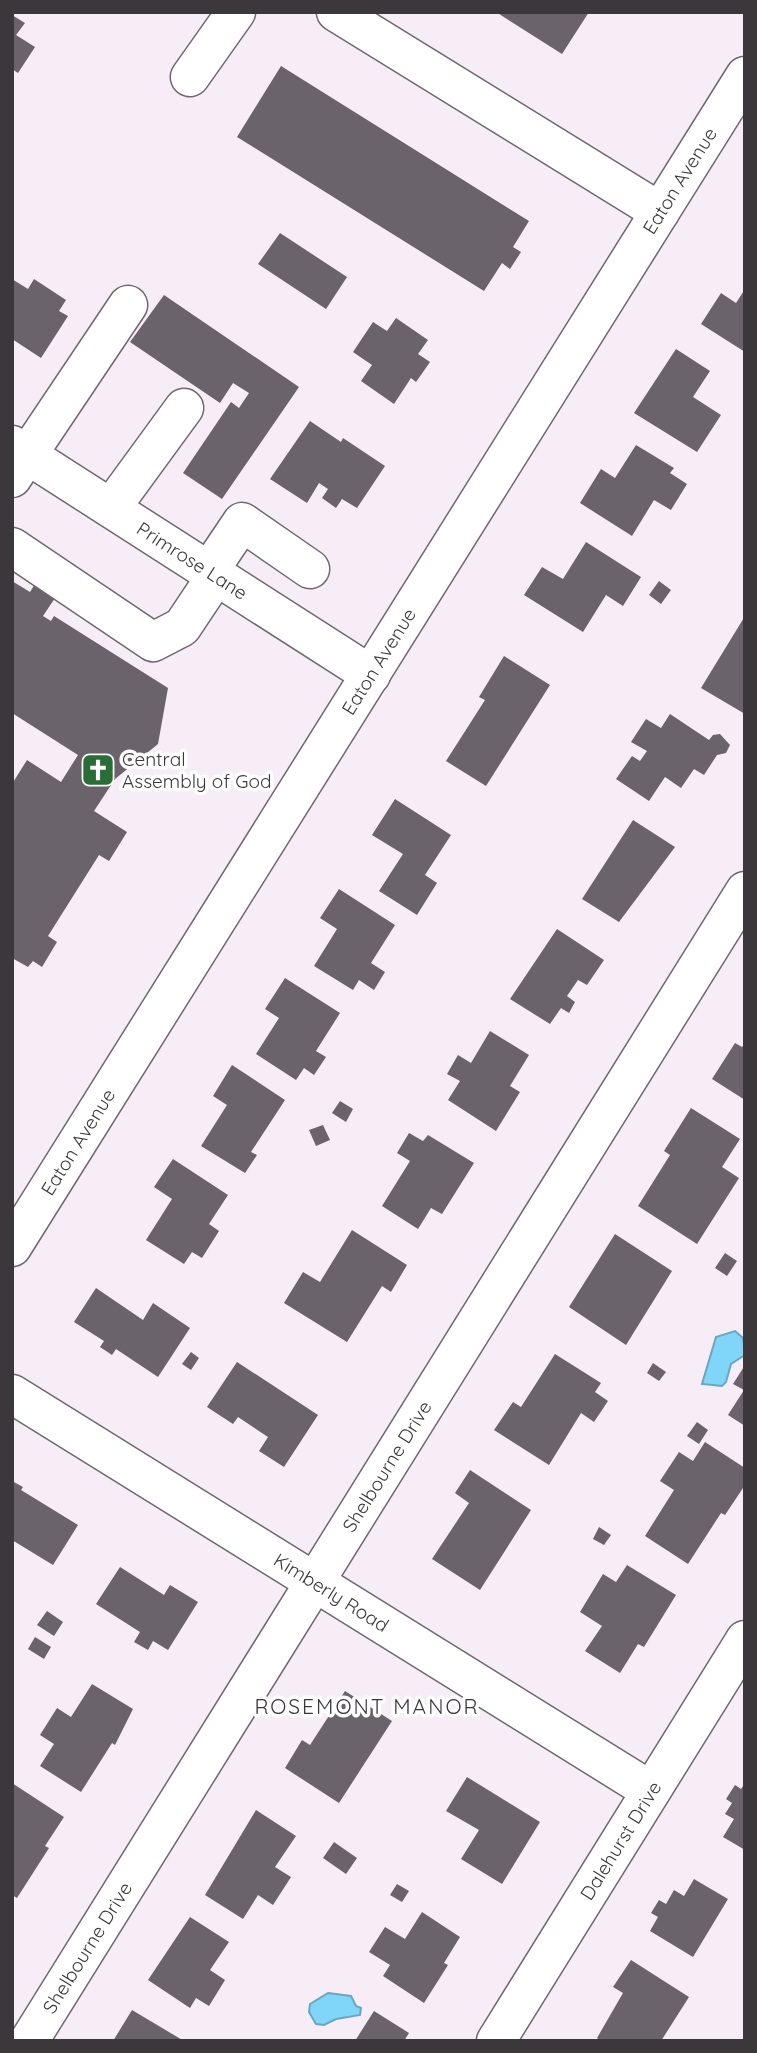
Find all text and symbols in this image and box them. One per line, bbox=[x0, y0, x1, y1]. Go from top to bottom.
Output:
street label: Eaton Avenue bbox=[637, 123, 722, 238]
street label: Primrose Lane bbox=[132, 516, 252, 605]
street label: Eaton Avenue bbox=[336, 603, 421, 719]
place label: Central Assembly of God bbox=[122, 747, 271, 793]
church icon: Central Assembly of God bbox=[79, 751, 117, 789]
street label: Eaton Avenue bbox=[35, 1084, 120, 1200]
street label: Shelbourne Drive bbox=[337, 1396, 437, 1536]
street label: Kimberly Road bbox=[269, 1548, 393, 1637]
district label: ROSEMONT MANOR bbox=[254, 1693, 480, 1719]
street label: Dalehurst Drive bbox=[575, 1777, 666, 1904]
street label: Shelbourne Drive bbox=[37, 1877, 137, 2018]

